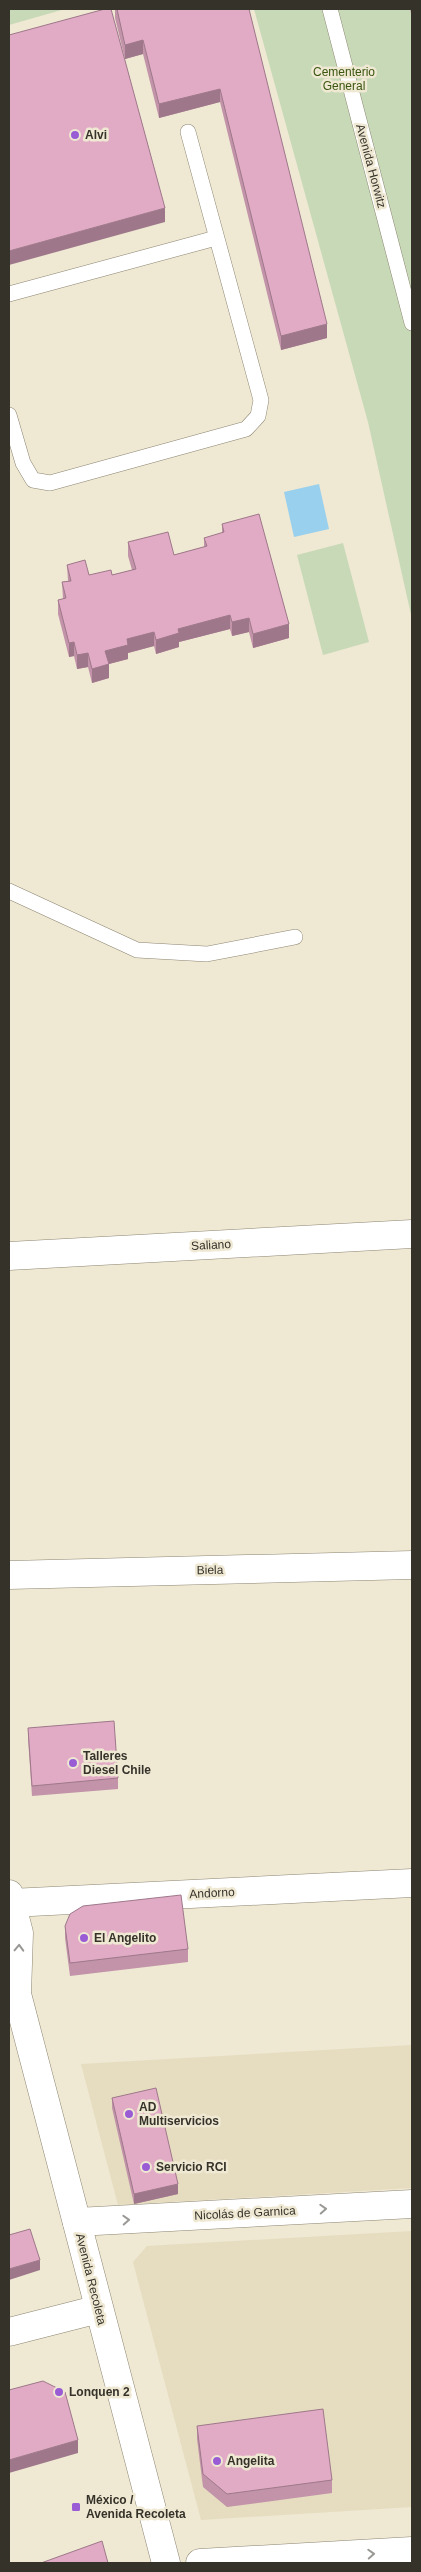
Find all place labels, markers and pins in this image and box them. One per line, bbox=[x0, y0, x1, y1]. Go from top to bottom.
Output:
place label: Alvi bbox=[85, 128, 107, 142]
marker: Alvi bbox=[69, 129, 81, 141]
place label: Talleres Diesel Chile bbox=[83, 1749, 151, 1777]
marker: Talleres Diesel Chile bbox=[67, 1757, 79, 1769]
place label: El Angelito bbox=[94, 1931, 156, 1945]
marker: El Angelito bbox=[78, 1932, 90, 1944]
place label: AD Multiservicios bbox=[139, 2100, 219, 2128]
marker: AD Multiservicios bbox=[123, 2108, 135, 2120]
place label: Servicio RCI bbox=[156, 2160, 227, 2174]
marker: Servicio RCI bbox=[140, 2161, 152, 2173]
place label: Lonquen 2 bbox=[69, 2385, 130, 2399]
marker: Lonquen 2 bbox=[53, 2386, 65, 2398]
place label: Angelita bbox=[227, 2454, 275, 2468]
marker: Angelita bbox=[211, 2455, 223, 2467]
place label: México / Avenida Recoleta bbox=[86, 2493, 186, 2521]
marker: México / Avenida Recoleta bbox=[70, 2501, 82, 2513]

